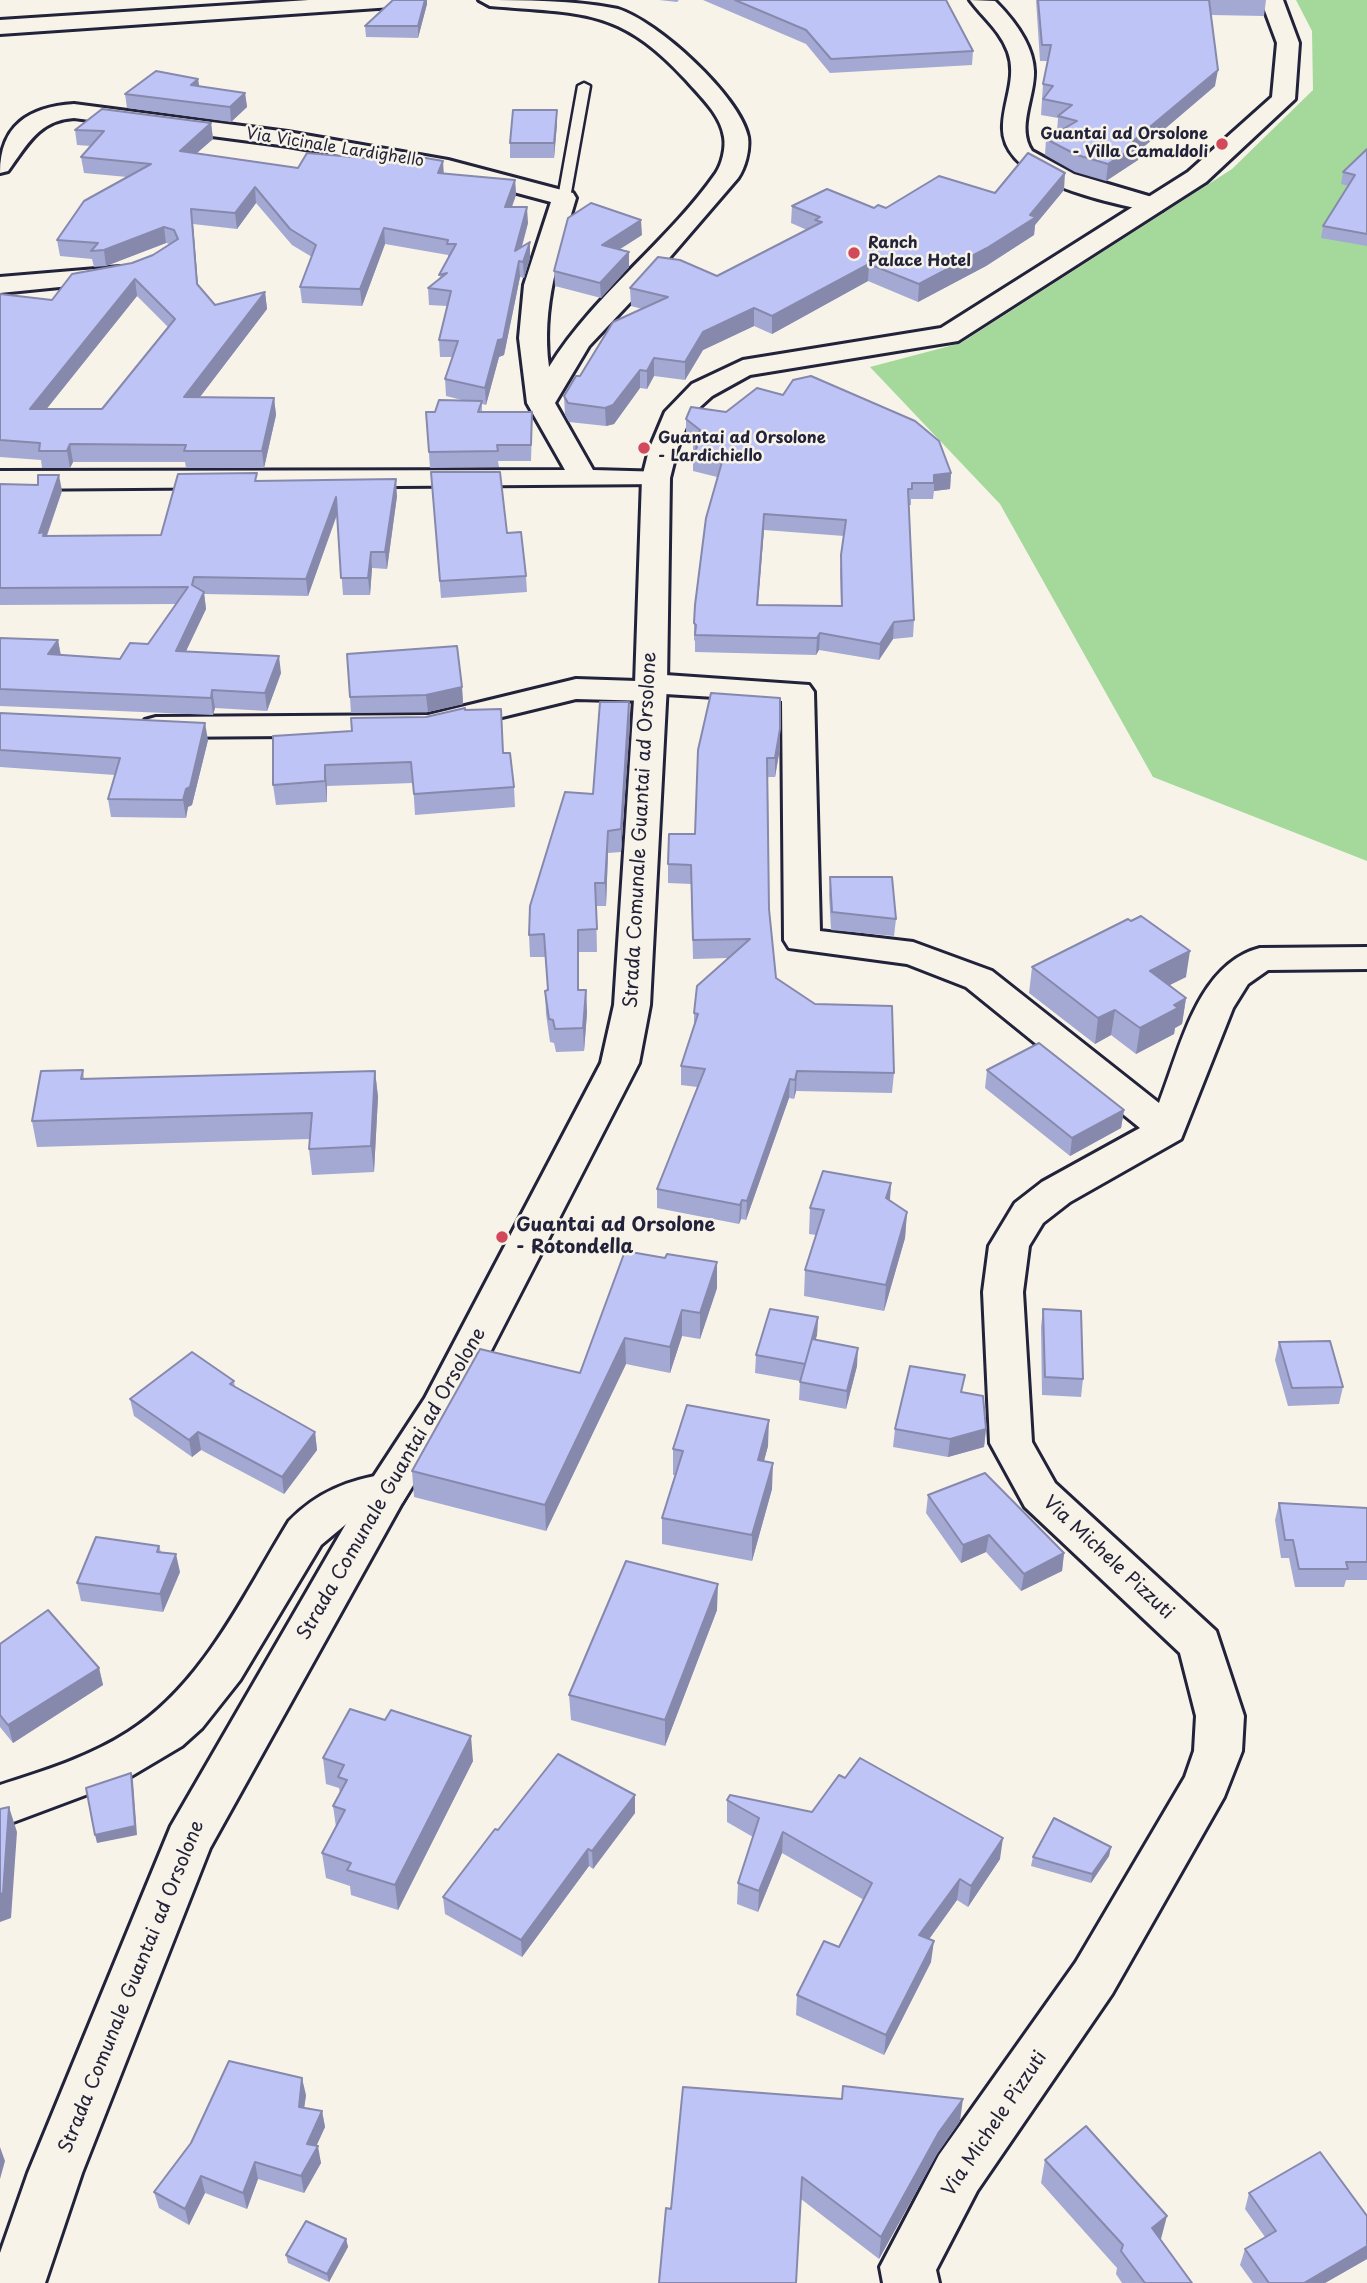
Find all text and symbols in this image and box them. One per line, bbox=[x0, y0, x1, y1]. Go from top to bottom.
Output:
street label: Via Vicinale Lardighello bbox=[245, 124, 425, 172]
place label: Guantai ad Orsolone - Villa Camaldoli bbox=[1040, 125, 1208, 163]
marker: Guantai ad Orsolone - Villa Camaldoli bbox=[1214, 136, 1230, 152]
place label: Ranch Palace Hotel bbox=[868, 234, 971, 272]
marker: Ranch Palace Hotel bbox=[846, 245, 862, 261]
place label: Guantai ad Orsolone - Lardichiello bbox=[658, 429, 826, 467]
marker: Guantai ad Orsolone - Lardichiello bbox=[636, 440, 652, 456]
street label: Strada Comunale Guantai ad Orsolone bbox=[620, 651, 662, 1009]
place label: Guantai ad Orsolone - Rotondella bbox=[516, 1215, 715, 1259]
marker: Guantai ad Orsolone - Rotondella bbox=[494, 1229, 510, 1245]
street label: Strada Comunale Guantai ad Orsolone bbox=[293, 1324, 491, 1644]
street label: Via Michele Pizzuti bbox=[1038, 1492, 1178, 1624]
street label: Strada Comunale Guantai ad Orsolone bbox=[55, 1817, 209, 2157]
street label: Via Michele Pizzuti bbox=[938, 2047, 1052, 2201]

